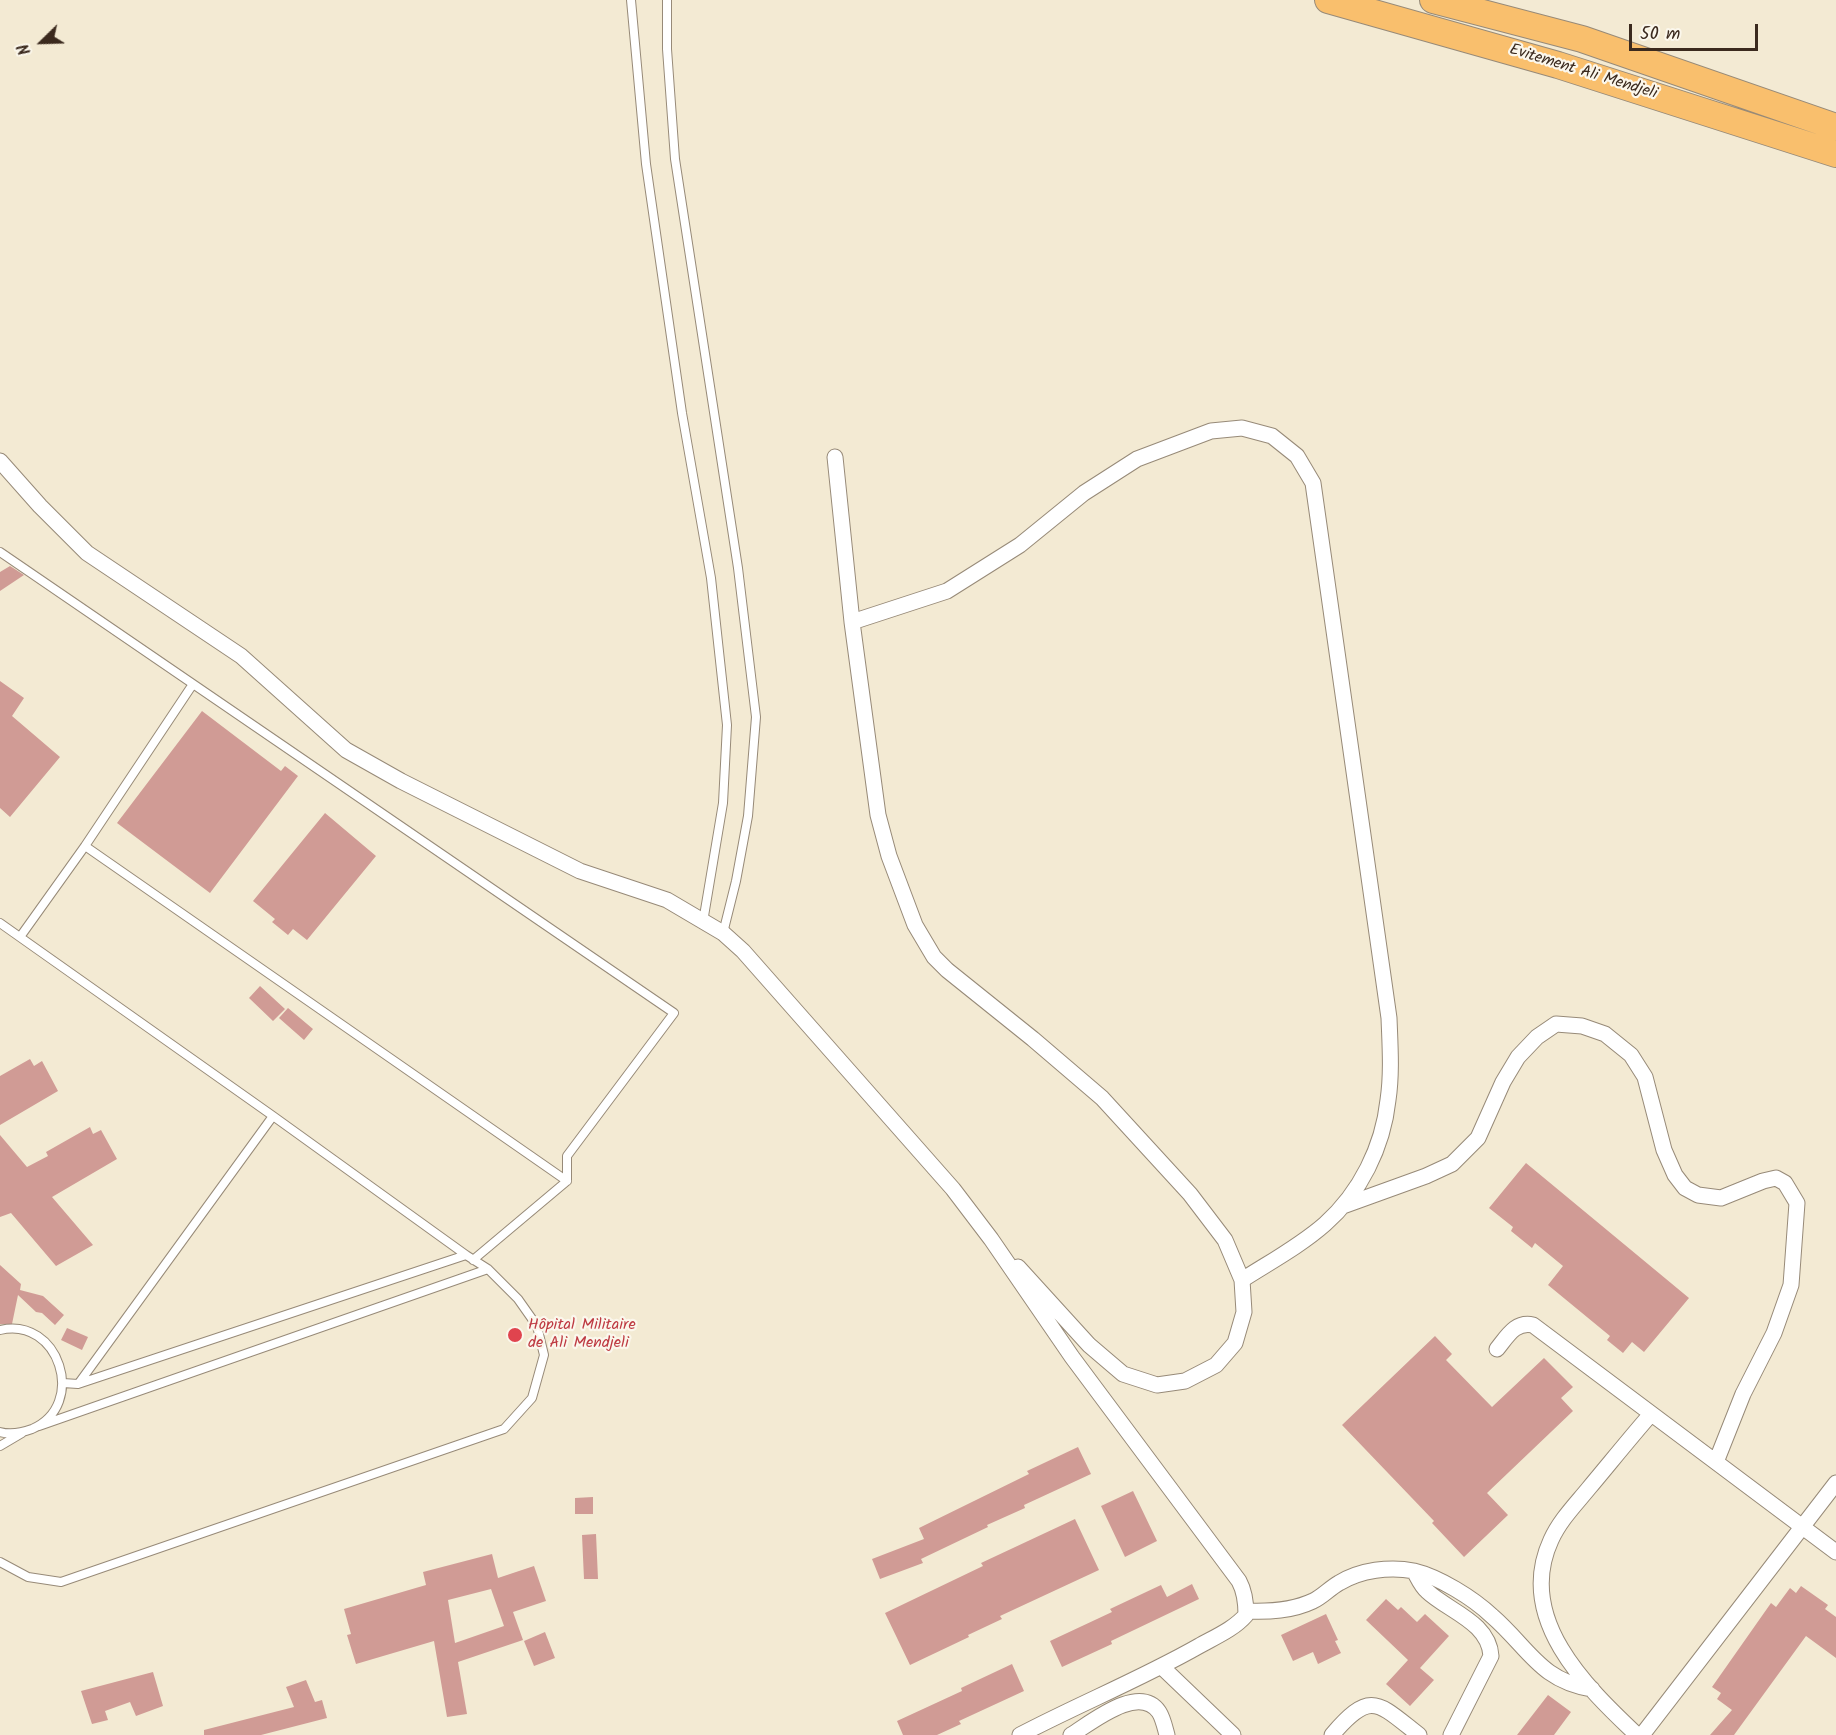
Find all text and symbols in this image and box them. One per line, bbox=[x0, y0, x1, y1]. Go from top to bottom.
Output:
north arrow bbox=[12, 12, 72, 72]
scale bar bbox=[1632, 12, 1761, 50]
text: 50 m bbox=[1640, 20, 1680, 49]
text: N bbox=[11, 40, 38, 59]
street label: Evitement Ali Mendjeli bbox=[1507, 41, 1659, 105]
place label: Hôpital Militaire de Ali Mendjeli bbox=[528, 1316, 636, 1354]
marker: Hôpital Militaire de Ali Mendjeli bbox=[506, 1326, 524, 1344]

